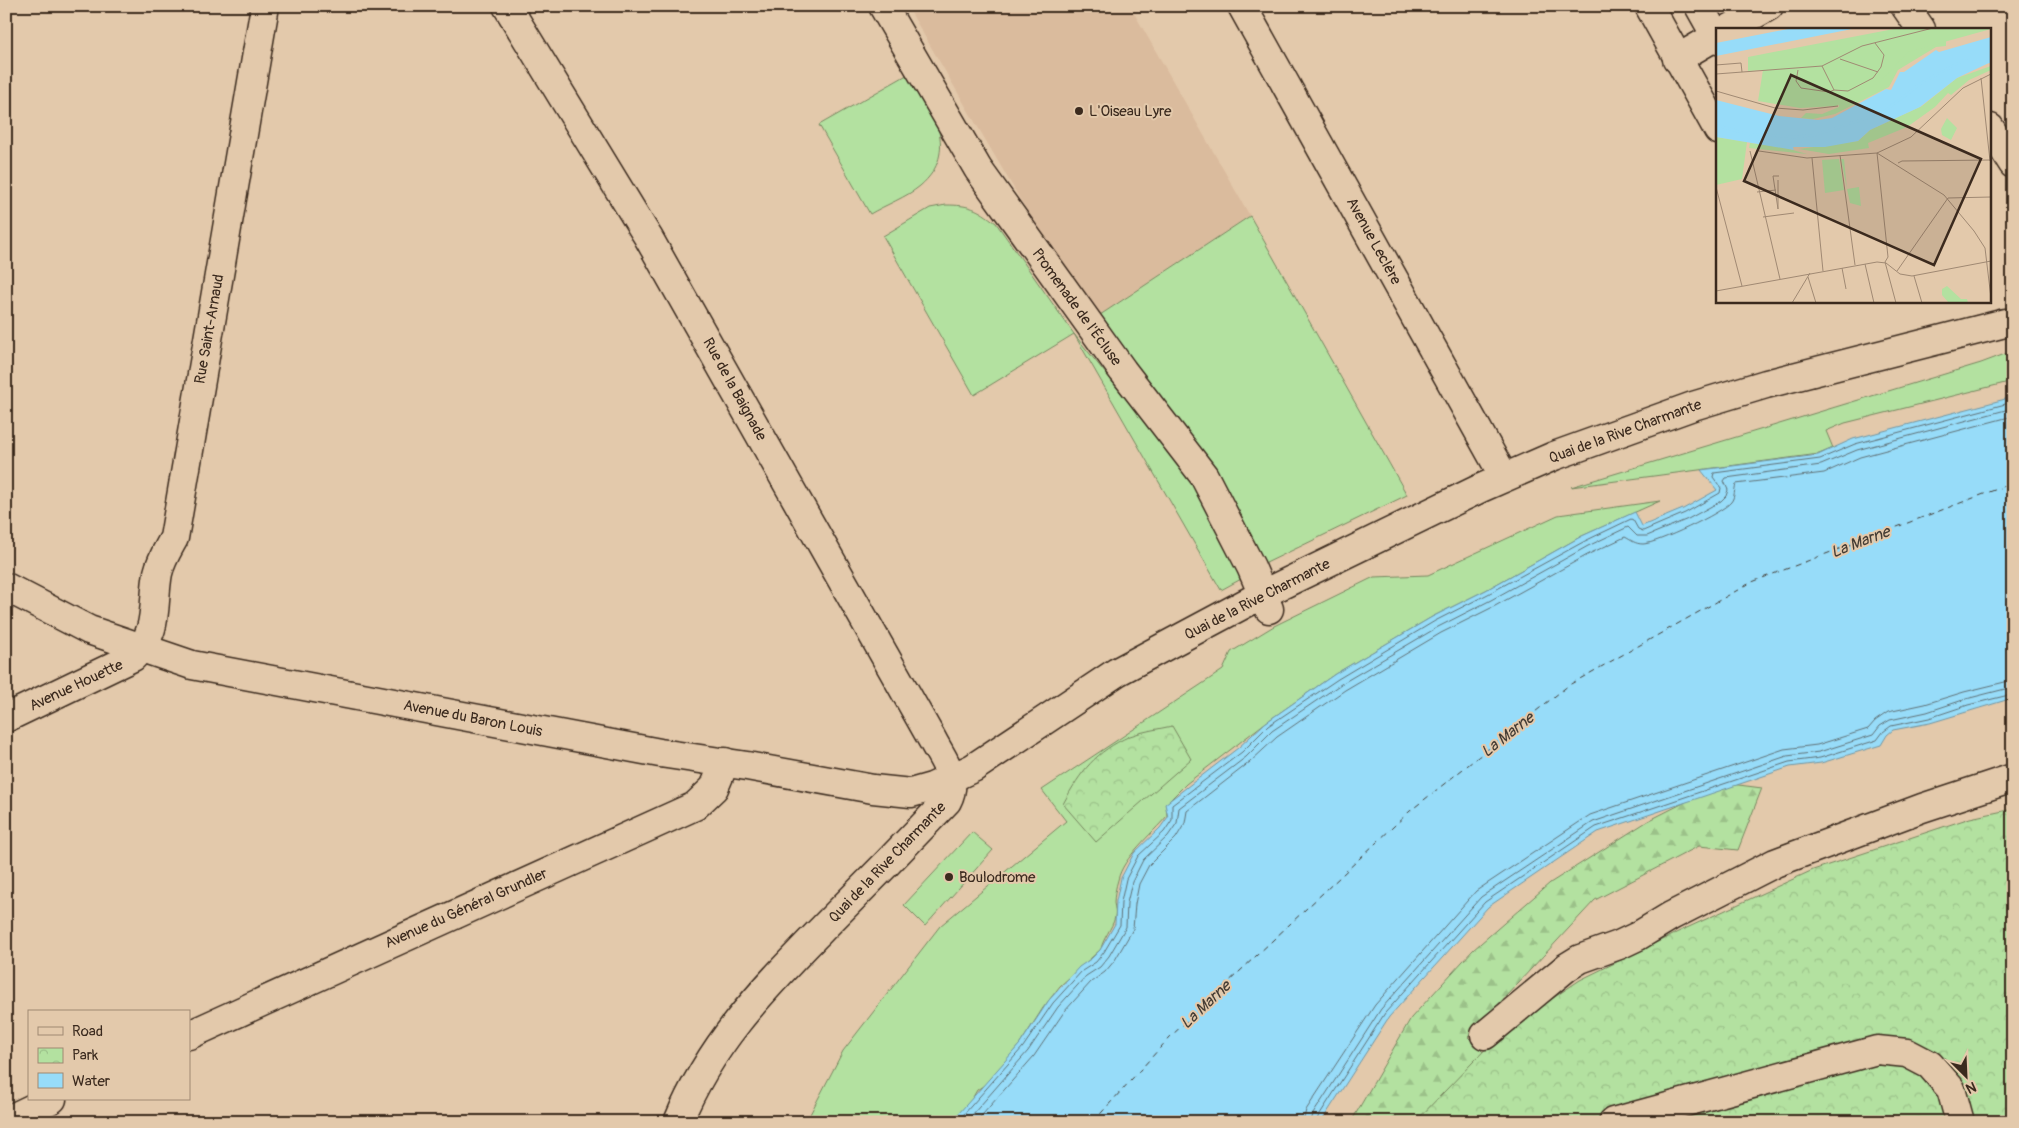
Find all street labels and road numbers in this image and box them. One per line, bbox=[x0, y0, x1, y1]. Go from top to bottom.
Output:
street label: Avenue Leclère bbox=[1342, 194, 1406, 289]
street label: Promenade de l'Écluse bbox=[1028, 245, 1126, 370]
street label: Rue Saint-Arnaud bbox=[190, 273, 228, 385]
street label: Rue de la Baignade bbox=[698, 334, 771, 445]
street label: Quai de la Rive Charmante bbox=[1546, 395, 1705, 468]
street label: Quai de la Rive Charmante bbox=[1181, 554, 1334, 644]
street label: Avenue Houette bbox=[26, 655, 127, 715]
street label: Avenue du Baron Louis bbox=[402, 696, 544, 741]
street label: Quai de la Rive Charmante bbox=[825, 797, 951, 927]
street label: Avenue du Général Grundler bbox=[382, 864, 551, 953]

